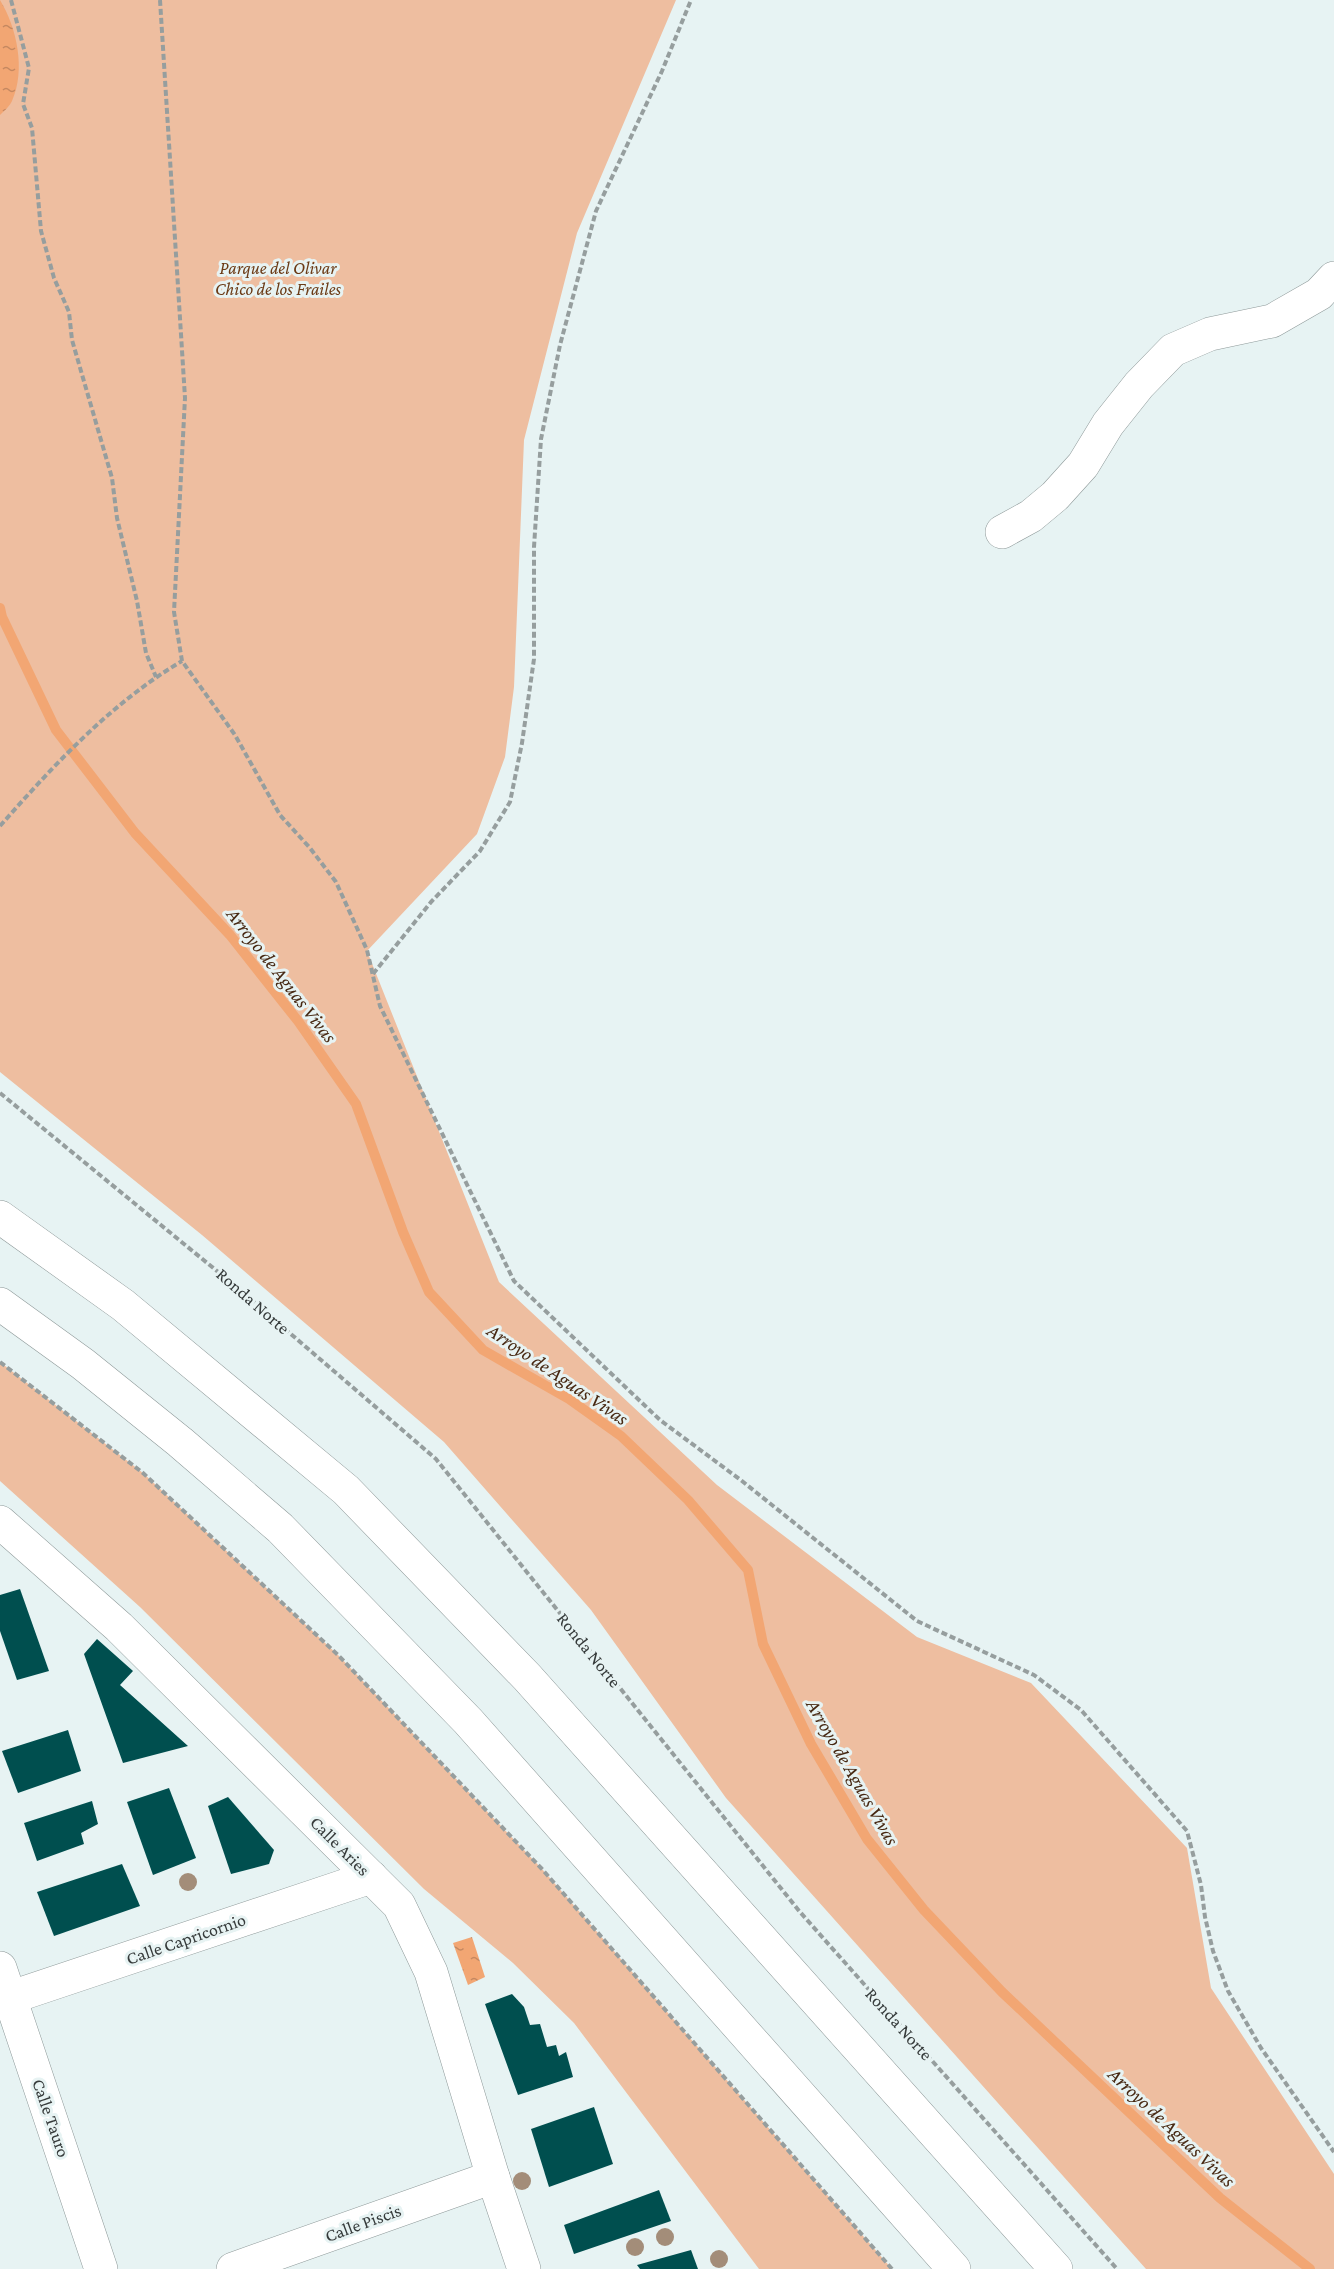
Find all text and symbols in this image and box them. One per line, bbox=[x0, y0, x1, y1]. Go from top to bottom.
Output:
park label: Parque del Olivar Chico de los Frailes bbox=[215, 258, 341, 299]
water label: Arroyo de Aguas Vivas bbox=[221, 903, 342, 1048]
street label: Ronda Norte bbox=[212, 1264, 294, 1338]
water label: Arroyo de Aguas Vivas bbox=[482, 1318, 633, 1430]
street label: Ronda Norte bbox=[553, 1609, 625, 1691]
water label: Arroyo de Aguas Vivas bbox=[801, 1694, 904, 1850]
street label: Calle Aries bbox=[306, 1812, 374, 1880]
street label: Calle Capricornio bbox=[124, 1909, 248, 1969]
street label: Ronda Norte bbox=[861, 1984, 937, 2064]
water label: Arroyo de Aguas Vivas bbox=[1103, 2062, 1240, 2193]
street label: Calle Tauro bbox=[28, 2076, 74, 2160]
street label: Calle Piscis bbox=[322, 2200, 404, 2246]

